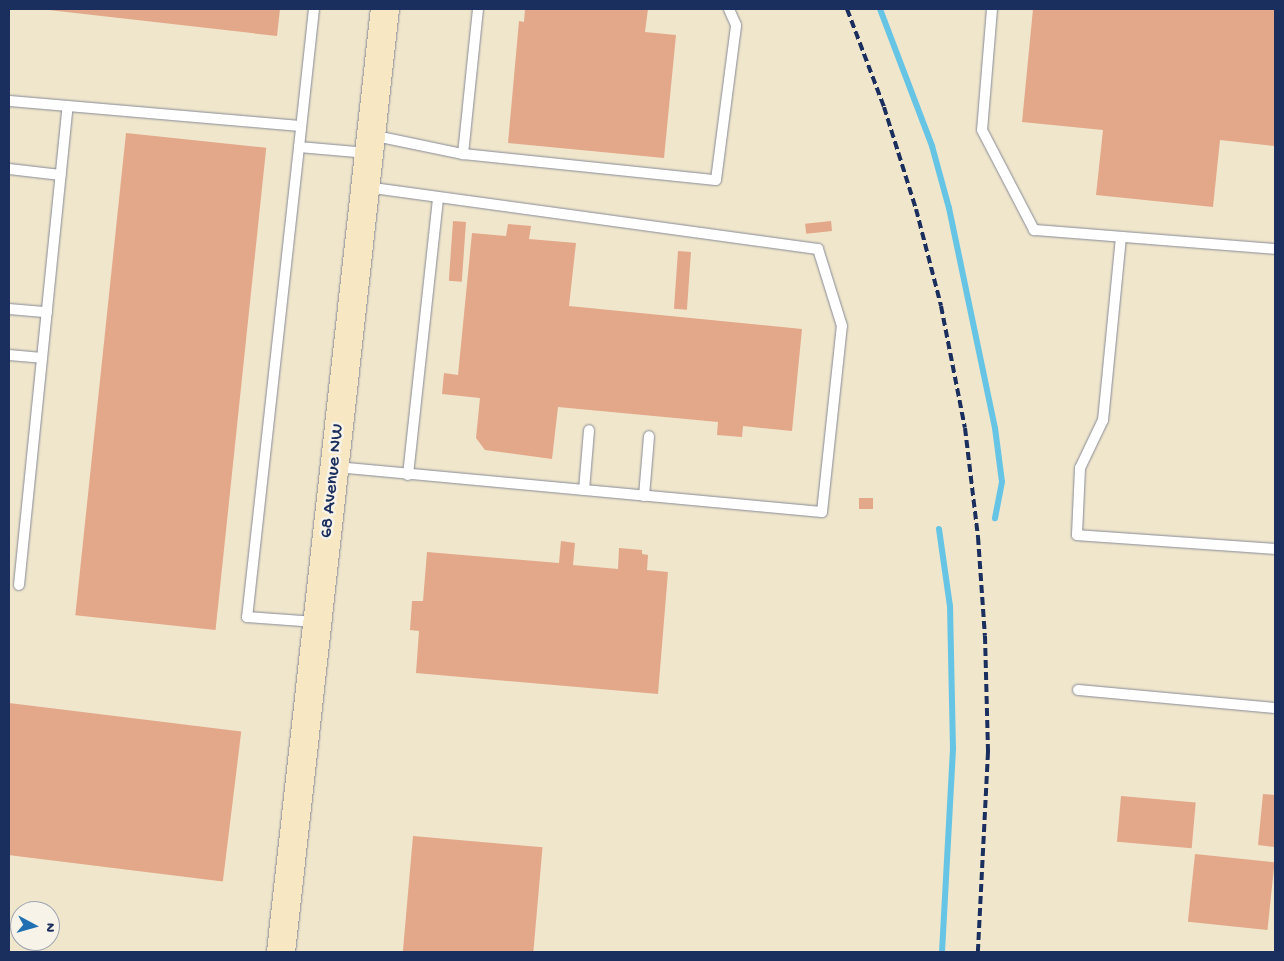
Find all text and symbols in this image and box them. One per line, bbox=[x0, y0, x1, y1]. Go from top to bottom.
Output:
street label: 68 Avenue NW bbox=[316, 423, 350, 539]
north arrow bbox=[10, 901, 60, 951]
text: N bbox=[40, 922, 58, 933]

